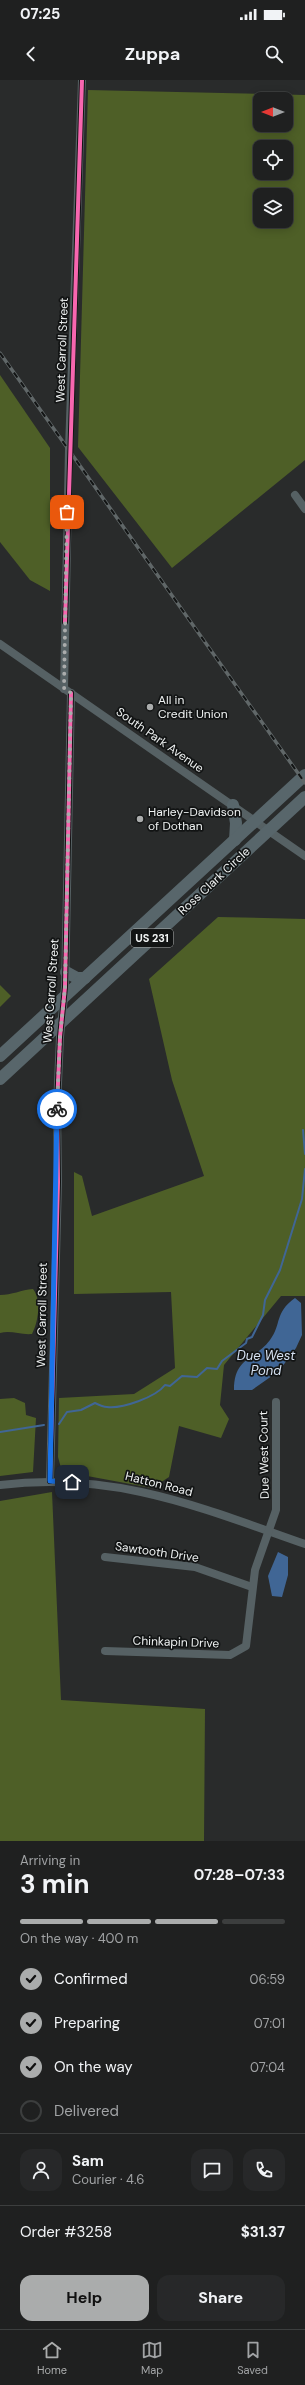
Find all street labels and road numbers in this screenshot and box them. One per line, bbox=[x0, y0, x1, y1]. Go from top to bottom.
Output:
street label: West Carroll Street bbox=[52, 297, 72, 403]
street label: South Park Avenue bbox=[113, 704, 207, 776]
street label: Ross Clark Circle bbox=[175, 843, 253, 918]
road number: US 231 bbox=[131, 929, 173, 947]
street label: West Carroll Street bbox=[39, 938, 63, 1044]
street label: West Carroll Street bbox=[33, 1262, 51, 1368]
street label: Due West Court bbox=[255, 1410, 273, 1499]
street label: Hatton Road bbox=[124, 1468, 194, 1500]
street label: Sawtooth Drive bbox=[114, 1538, 200, 1566]
street label: Chinkapin Drive bbox=[132, 1632, 220, 1652]

